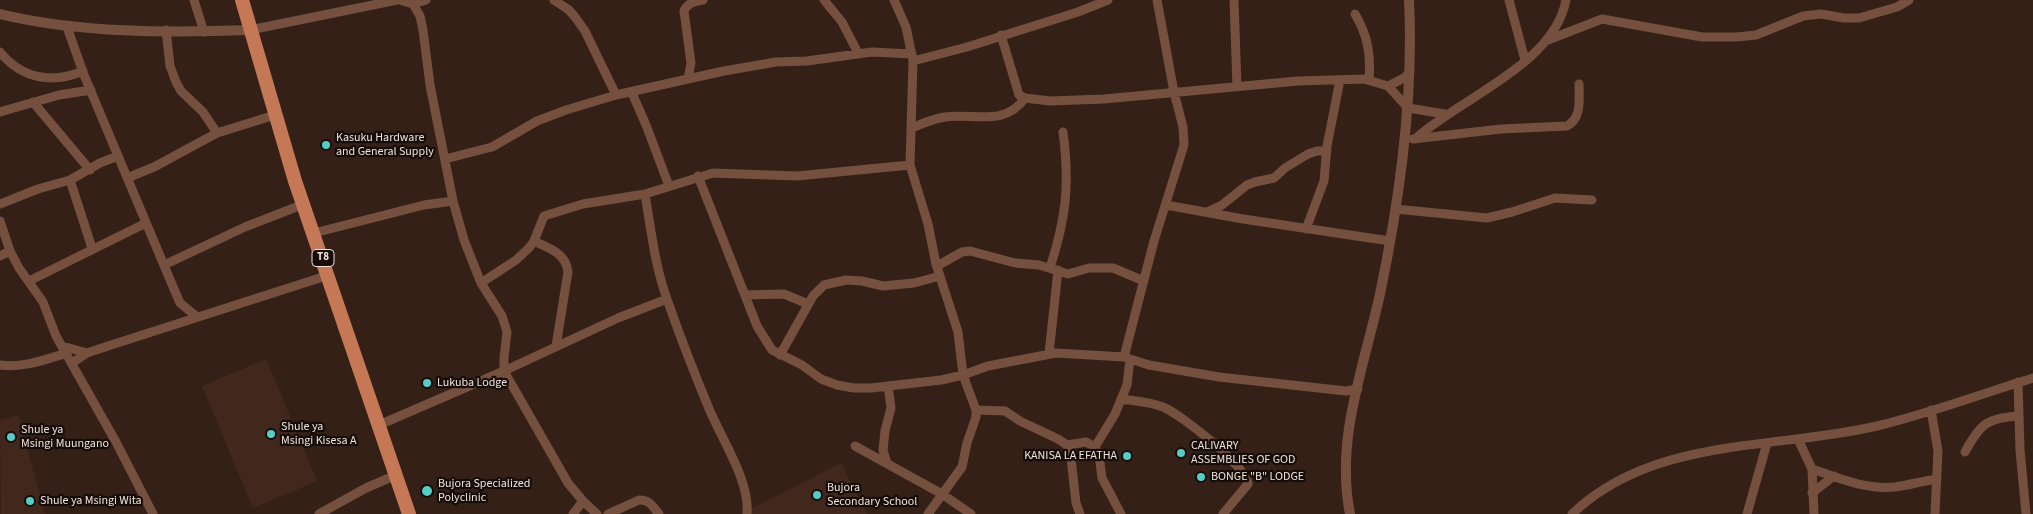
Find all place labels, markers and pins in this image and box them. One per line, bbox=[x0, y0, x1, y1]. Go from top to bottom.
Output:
place label: Kasuku Hardware and General Supply bbox=[336, 131, 434, 159]
marker: Kasuku Hardware and General Supply bbox=[320, 139, 332, 151]
place label: Lukuba Lodge bbox=[437, 376, 507, 390]
marker: Lukuba Lodge bbox=[421, 377, 433, 389]
place label: Shule ya Msingi Kisesa A bbox=[281, 420, 357, 448]
place label: Shule ya Msingi Muungano bbox=[21, 423, 109, 451]
marker: Shule ya Msingi Kisesa A bbox=[265, 428, 277, 440]
marker: Shule ya Msingi Muungano bbox=[5, 431, 17, 443]
place label: CALIVARY ASSEMBLIES OF GOD bbox=[1191, 439, 1295, 467]
marker: CALIVARY ASSEMBLIES OF GOD bbox=[1175, 447, 1187, 459]
place label: KANISA LA EFATHA bbox=[1024, 449, 1117, 463]
marker: KANISA LA EFATHA bbox=[1121, 450, 1133, 462]
place label: BONGE "B" LODGE bbox=[1211, 470, 1304, 484]
marker: BONGE "B" LODGE bbox=[1195, 471, 1207, 483]
place label: Bujora Specialized Polyclinic bbox=[438, 477, 530, 505]
place label: Bujora Secondary School bbox=[827, 481, 917, 509]
marker: Bujora Specialized Polyclinic bbox=[420, 484, 434, 498]
marker: Bujora Secondary School bbox=[811, 489, 823, 501]
place label: Shule ya Msingi Wita bbox=[40, 494, 142, 508]
marker: Shule ya Msingi Wita bbox=[24, 495, 36, 507]

